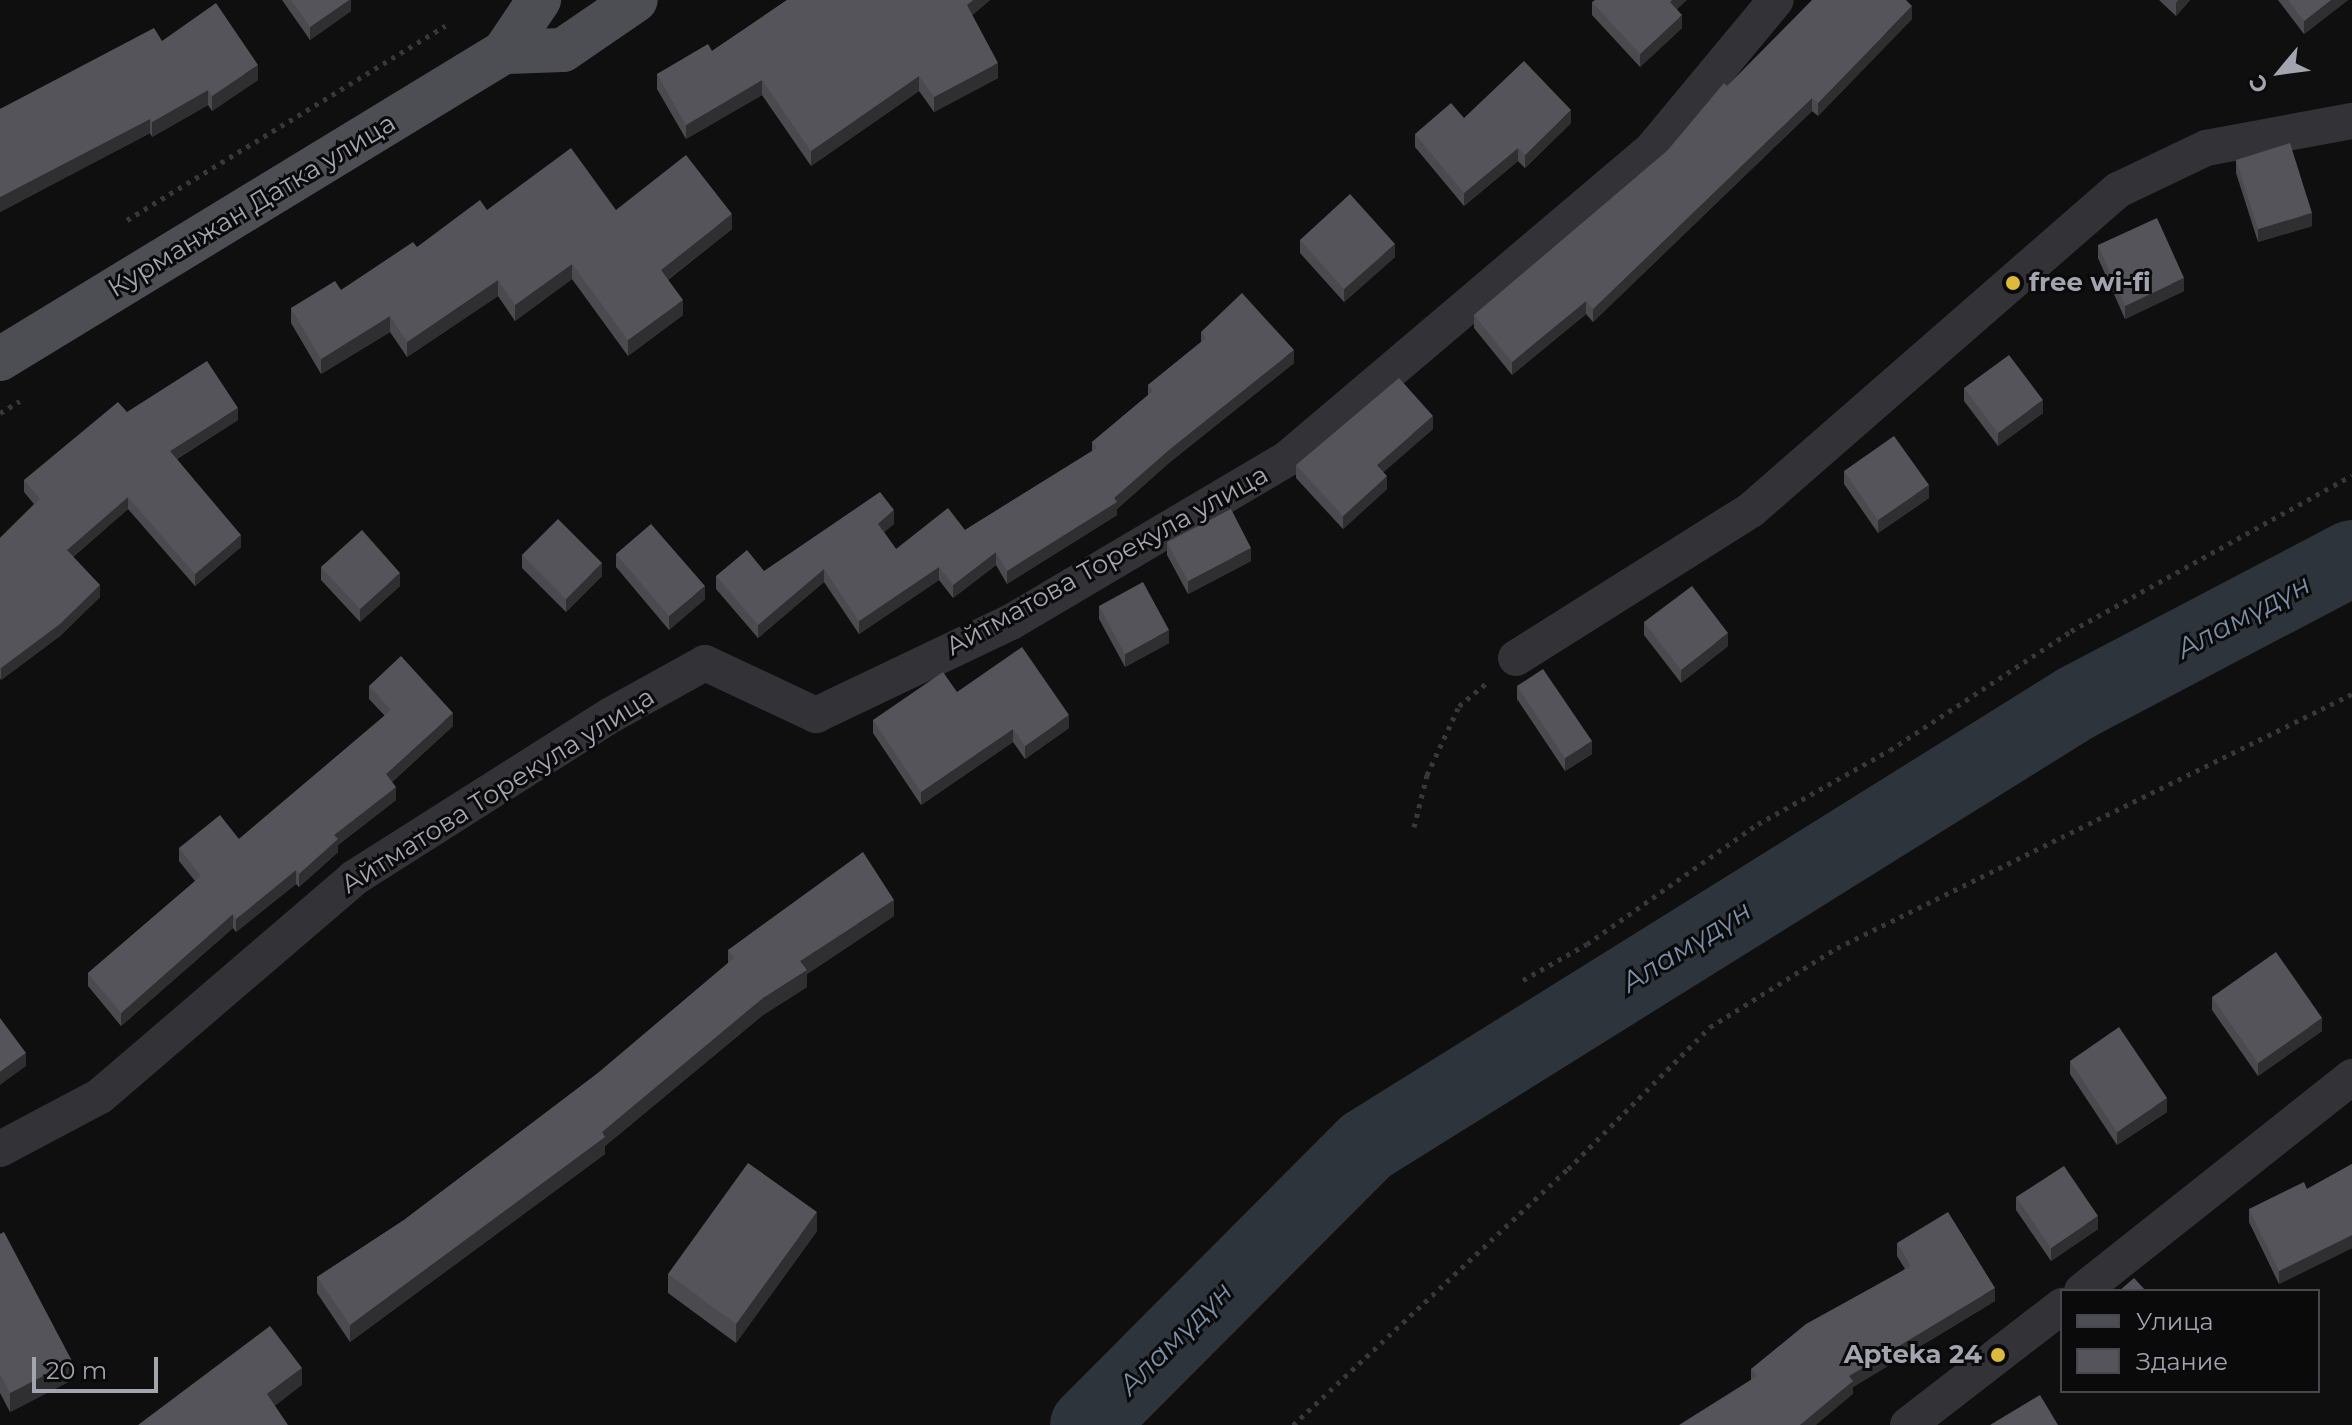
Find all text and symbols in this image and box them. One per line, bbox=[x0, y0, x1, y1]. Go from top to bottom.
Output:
north arrow bbox=[2240, 32, 2320, 112]
text: С bbox=[2243, 70, 2274, 97]
street label: Курманжан Датка улица bbox=[103, 108, 401, 304]
place label: free wi-fi bbox=[2029, 267, 2151, 299]
marker: free wi-fi bbox=[2004, 274, 2022, 292]
street label: Айтматова Торекула улица bbox=[940, 459, 1274, 663]
water label: Аламүдүн bbox=[2170, 567, 2316, 665]
street label: Айтматова Торекула улица bbox=[336, 681, 660, 901]
water label: Аламүдүн bbox=[1615, 893, 1757, 999]
water label: Аламүдүн bbox=[1111, 1274, 1239, 1402]
legend bbox=[2060, 1289, 2320, 1393]
text: Улица bbox=[2136, 1307, 2214, 1336]
place label: Apteka 24 bbox=[1844, 1339, 1982, 1371]
scale bar bbox=[36, 1341, 162, 1391]
marker: Apteka 24 bbox=[1989, 1346, 2007, 1364]
text: Здание bbox=[2136, 1347, 2228, 1376]
text: 20 m bbox=[46, 1356, 107, 1385]

